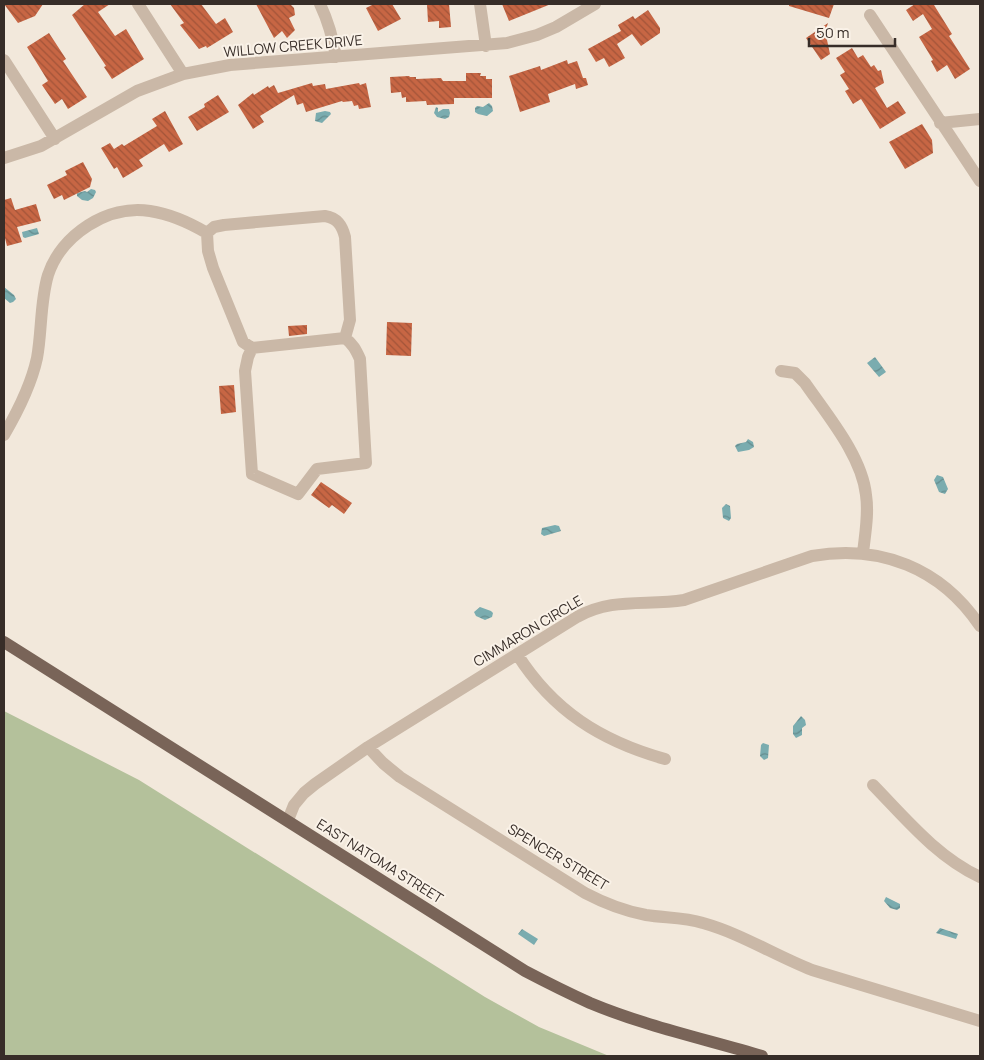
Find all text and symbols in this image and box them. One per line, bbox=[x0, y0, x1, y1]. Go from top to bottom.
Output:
scale bar bbox=[809, 15, 895, 47]
text: 50 m bbox=[816, 22, 850, 43]
street label: WILLOW CREEK DRIVE bbox=[223, 30, 363, 61]
street label: CIMMARON CIRCLE bbox=[470, 590, 586, 671]
street label: EAST NATOMA STREET bbox=[313, 814, 448, 908]
street label: SPENCER STREET bbox=[504, 819, 613, 895]

